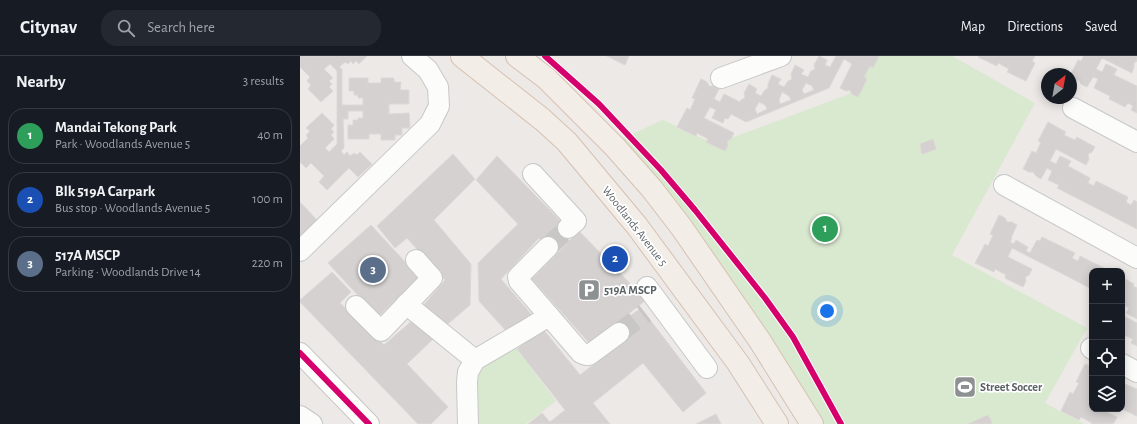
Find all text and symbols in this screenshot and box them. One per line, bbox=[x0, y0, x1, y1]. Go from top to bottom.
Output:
search box bbox=[101, 10, 381, 46]
icon: search bbox=[115, 17, 137, 39]
text: Citynav bbox=[20, 18, 77, 37]
text: Search here bbox=[147, 20, 215, 35]
text: Map bbox=[961, 20, 985, 34]
text: Directions bbox=[1007, 20, 1063, 34]
text: Saved bbox=[1085, 20, 1117, 34]
north arrow bbox=[1041, 68, 1077, 104]
text: Nearby bbox=[16, 73, 66, 90]
text: 3 results bbox=[243, 75, 284, 88]
text: Mandai Tekong Park bbox=[55, 120, 177, 135]
text: 1 bbox=[28, 129, 32, 142]
text: 40 m bbox=[257, 129, 283, 142]
text: Park · Woodlands Avenue 5 bbox=[55, 138, 190, 151]
text: Blk 519A Carpark bbox=[55, 184, 155, 199]
street label: Woodlands Avenue 5 bbox=[600, 184, 670, 268]
text: 2 bbox=[27, 193, 33, 206]
text: 100 m bbox=[252, 193, 283, 206]
text: Bus stop · Woodlands Avenue 5 bbox=[55, 202, 210, 215]
pin: 1 bbox=[812, 214, 838, 244]
pin: 2 bbox=[602, 244, 628, 274]
text: 517A MSCP bbox=[55, 248, 120, 263]
pin: 3 bbox=[360, 255, 386, 285]
text: 3 bbox=[27, 257, 33, 270]
text: 220 m bbox=[252, 257, 283, 270]
text: Parking · Woodlands Drive 14 bbox=[55, 266, 201, 279]
map controls bbox=[1089, 268, 1125, 412]
button: + bbox=[1089, 268, 1125, 304]
parking icon: 519A MSCP bbox=[576, 277, 602, 303]
place label: 519A MSCP bbox=[604, 284, 657, 296]
your location bbox=[817, 301, 837, 321]
button: − bbox=[1089, 304, 1125, 340]
button: locate bbox=[1089, 340, 1125, 376]
sports icon: Street Soccer bbox=[952, 374, 978, 400]
button: layers bbox=[1089, 376, 1125, 412]
place label: Street Soccer bbox=[980, 381, 1043, 393]

